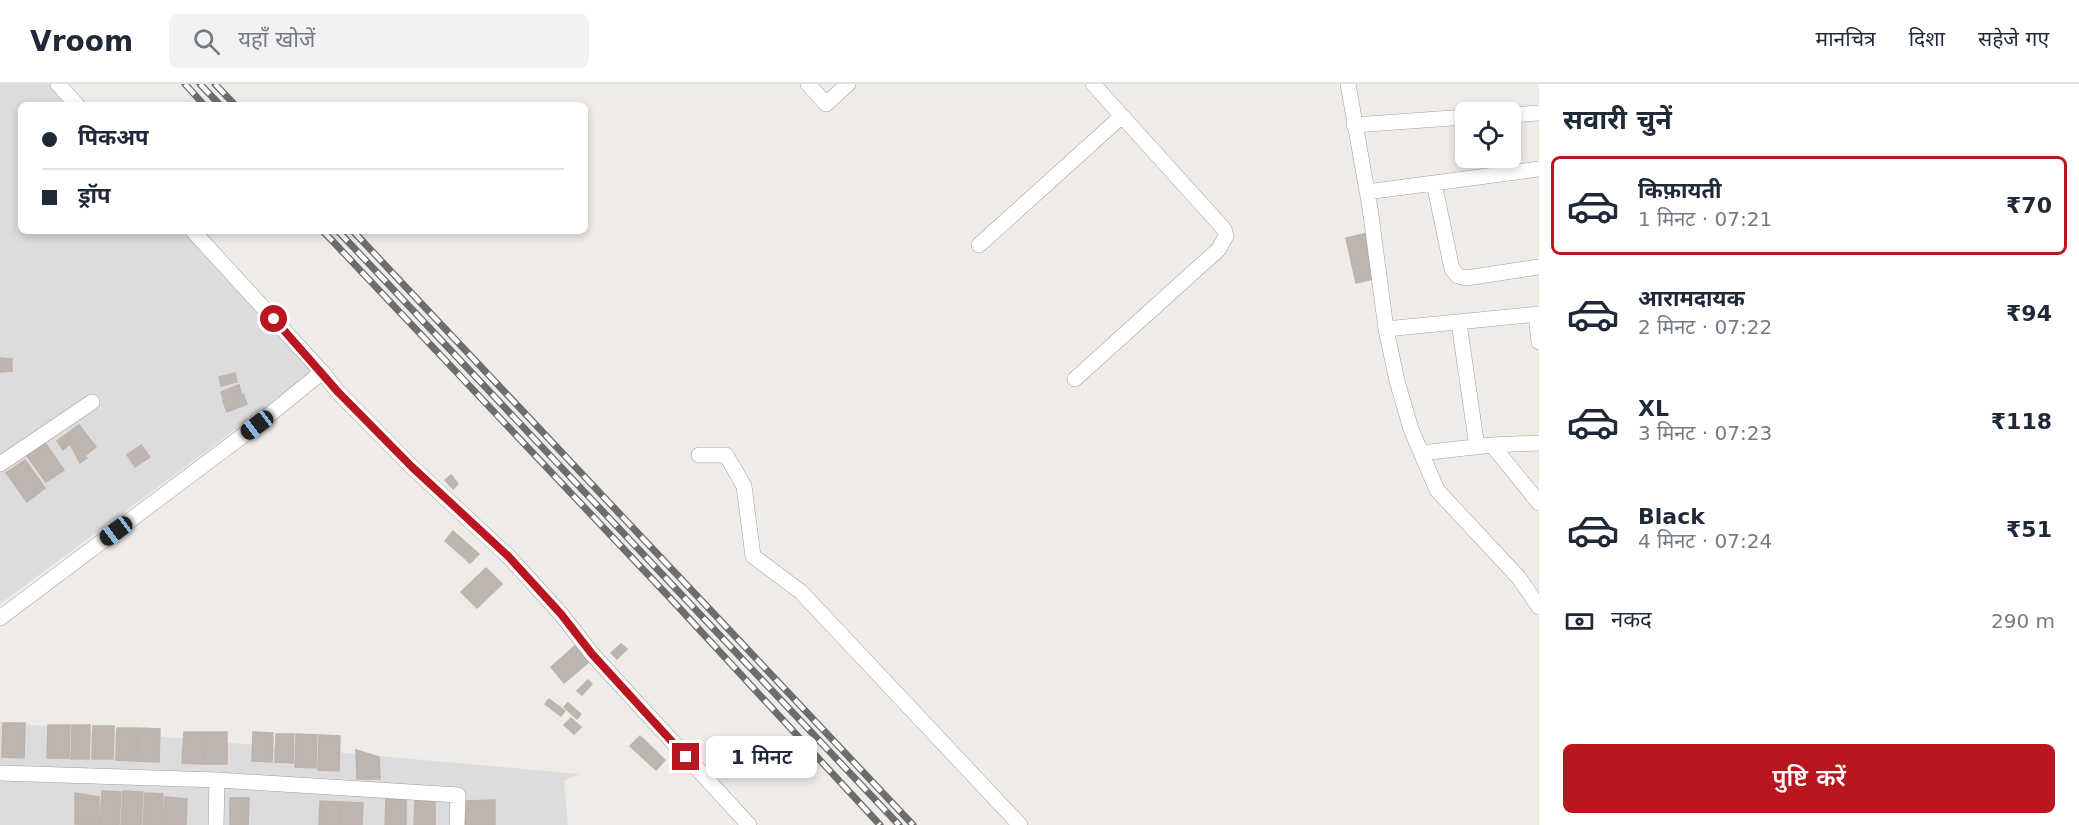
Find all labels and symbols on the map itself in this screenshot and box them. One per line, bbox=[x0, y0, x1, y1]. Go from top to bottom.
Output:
route start bbox=[260, 305, 287, 332]
car bbox=[237, 407, 277, 443]
car bbox=[96, 513, 136, 549]
callout: 1 मिनट bbox=[707, 736, 818, 778]
route end bbox=[672, 743, 699, 770]

